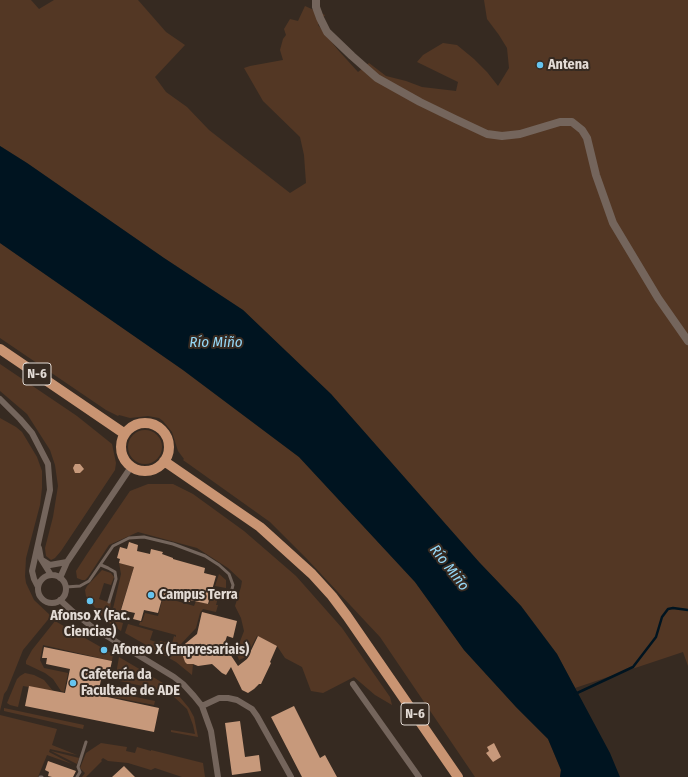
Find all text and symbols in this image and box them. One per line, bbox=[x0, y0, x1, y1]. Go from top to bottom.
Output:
place label: Antena bbox=[548, 57, 589, 73]
marker: Antena bbox=[535, 60, 545, 70]
water label: Río Miño bbox=[189, 334, 243, 352]
road number: N-6 bbox=[23, 363, 51, 385]
water label: Río Miño bbox=[426, 541, 472, 595]
place label: Campus Terra bbox=[159, 587, 238, 603]
marker: Campus Terra bbox=[146, 590, 156, 600]
marker: Afonso X (Fac. Ciencias) bbox=[85, 596, 95, 606]
place label: Afonso X (Fac. Ciencias) bbox=[50, 608, 130, 640]
place label: Afonso X (Empresariais) bbox=[112, 642, 249, 658]
marker: Afonso X (Empresariais) bbox=[99, 645, 109, 655]
place label: Cafetería da Facultade de ADE bbox=[81, 667, 180, 700]
marker: Cafetería da Facultade de ADE bbox=[68, 678, 78, 688]
road number: N-6 bbox=[401, 703, 429, 725]

